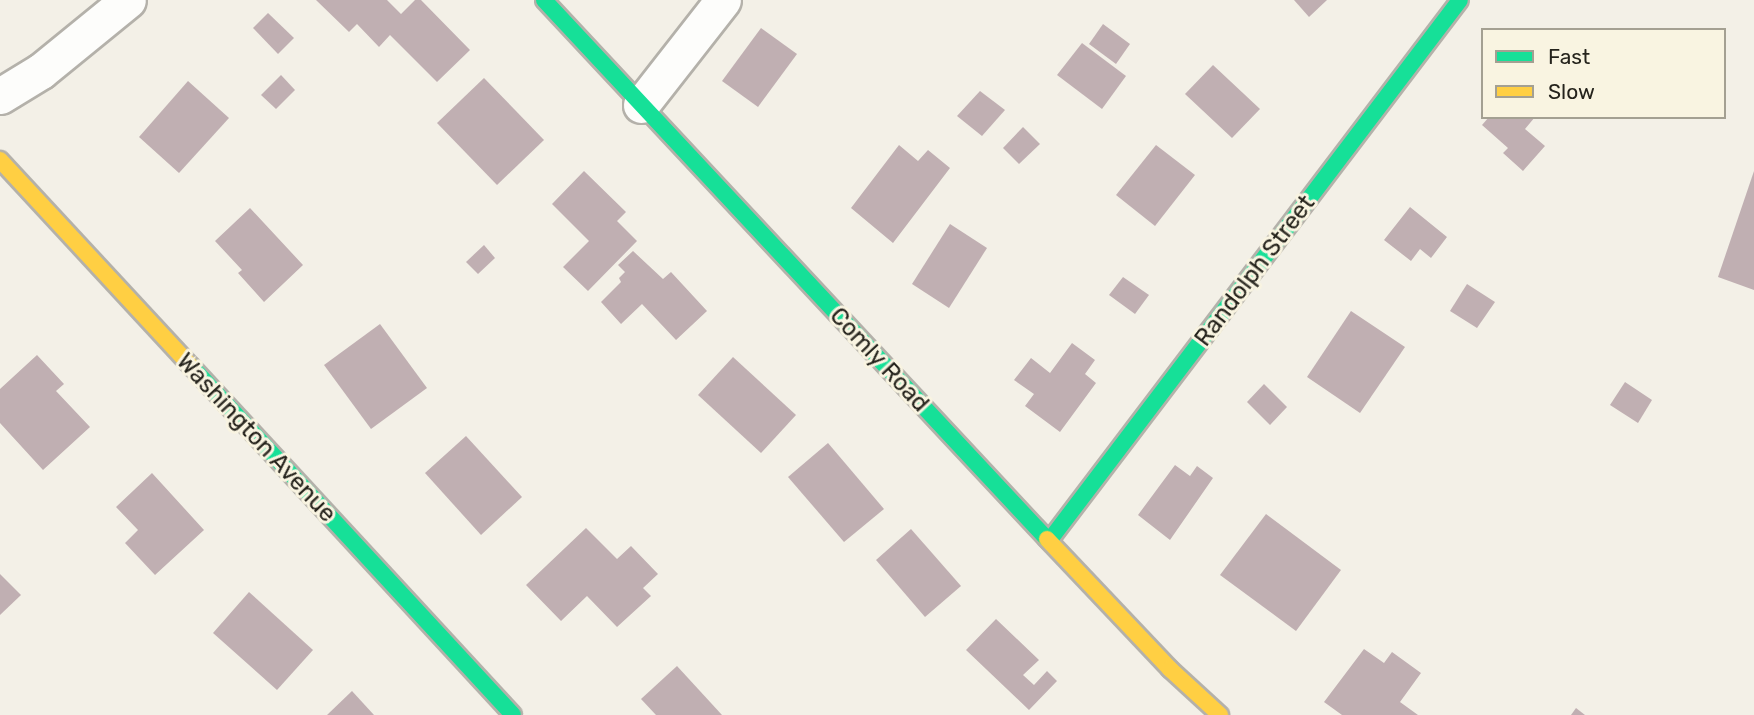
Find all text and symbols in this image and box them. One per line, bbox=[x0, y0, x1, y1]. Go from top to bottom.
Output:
legend bbox=[1481, 28, 1726, 119]
text: Fast bbox=[1548, 44, 1590, 69]
text: Slow bbox=[1548, 79, 1595, 104]
street label: Randolph Street bbox=[1189, 190, 1321, 352]
street label: Comly Road bbox=[823, 302, 935, 418]
street label: Washington Avenue bbox=[170, 347, 342, 529]

